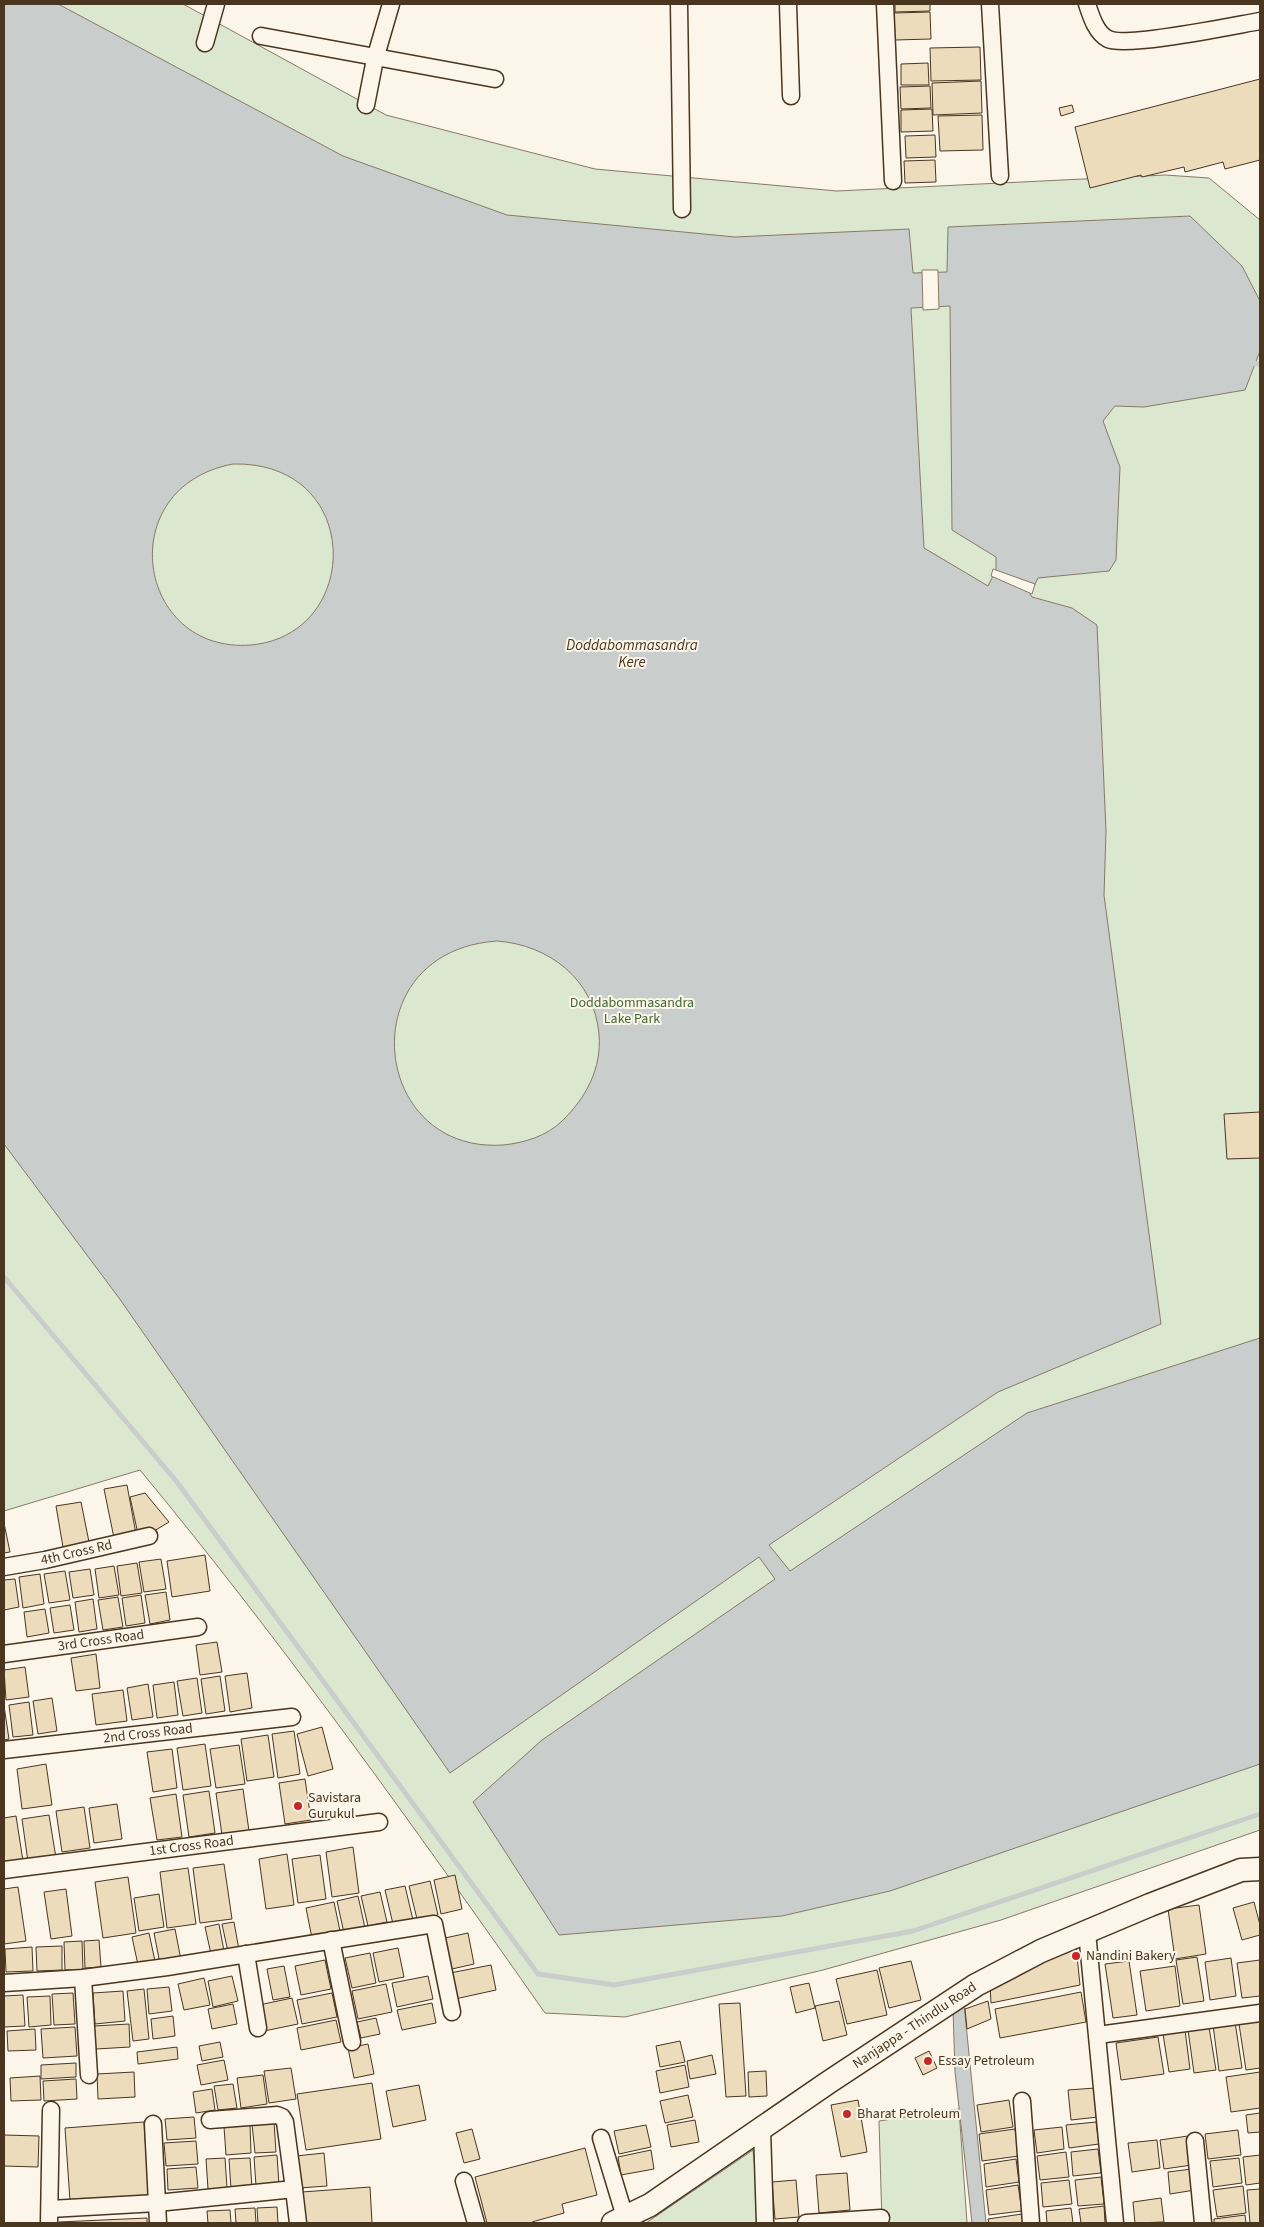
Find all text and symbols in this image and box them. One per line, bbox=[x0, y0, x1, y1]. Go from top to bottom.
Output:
water label: Doddabommasandra Kere bbox=[566, 635, 698, 673]
park label: Doddabommasandra Lake Park bbox=[570, 993, 694, 1029]
street label: 4th Cross Rd bbox=[39, 1535, 114, 1571]
street label: 3rd Cross Road bbox=[57, 1625, 146, 1656]
street label: 2nd Cross Road bbox=[102, 1718, 194, 1749]
place label: Savistara Gurukul bbox=[308, 1788, 361, 1824]
marker: Savistara Gurukul bbox=[292, 1800, 304, 1812]
street label: 1st Cross Road bbox=[148, 1831, 235, 1861]
place label: Nandini Bakery bbox=[1086, 1946, 1176, 1966]
marker: Nandini Bakery bbox=[1070, 1950, 1082, 1962]
street label: Nanjappa - Thindlu Road bbox=[849, 1977, 981, 2074]
place label: Essay Petroleum bbox=[938, 2051, 1035, 2071]
marker: Essay Petroleum bbox=[922, 2055, 934, 2067]
place label: Bharat Petroleum bbox=[857, 2104, 960, 2124]
marker: Bharat Petroleum bbox=[841, 2108, 853, 2120]

